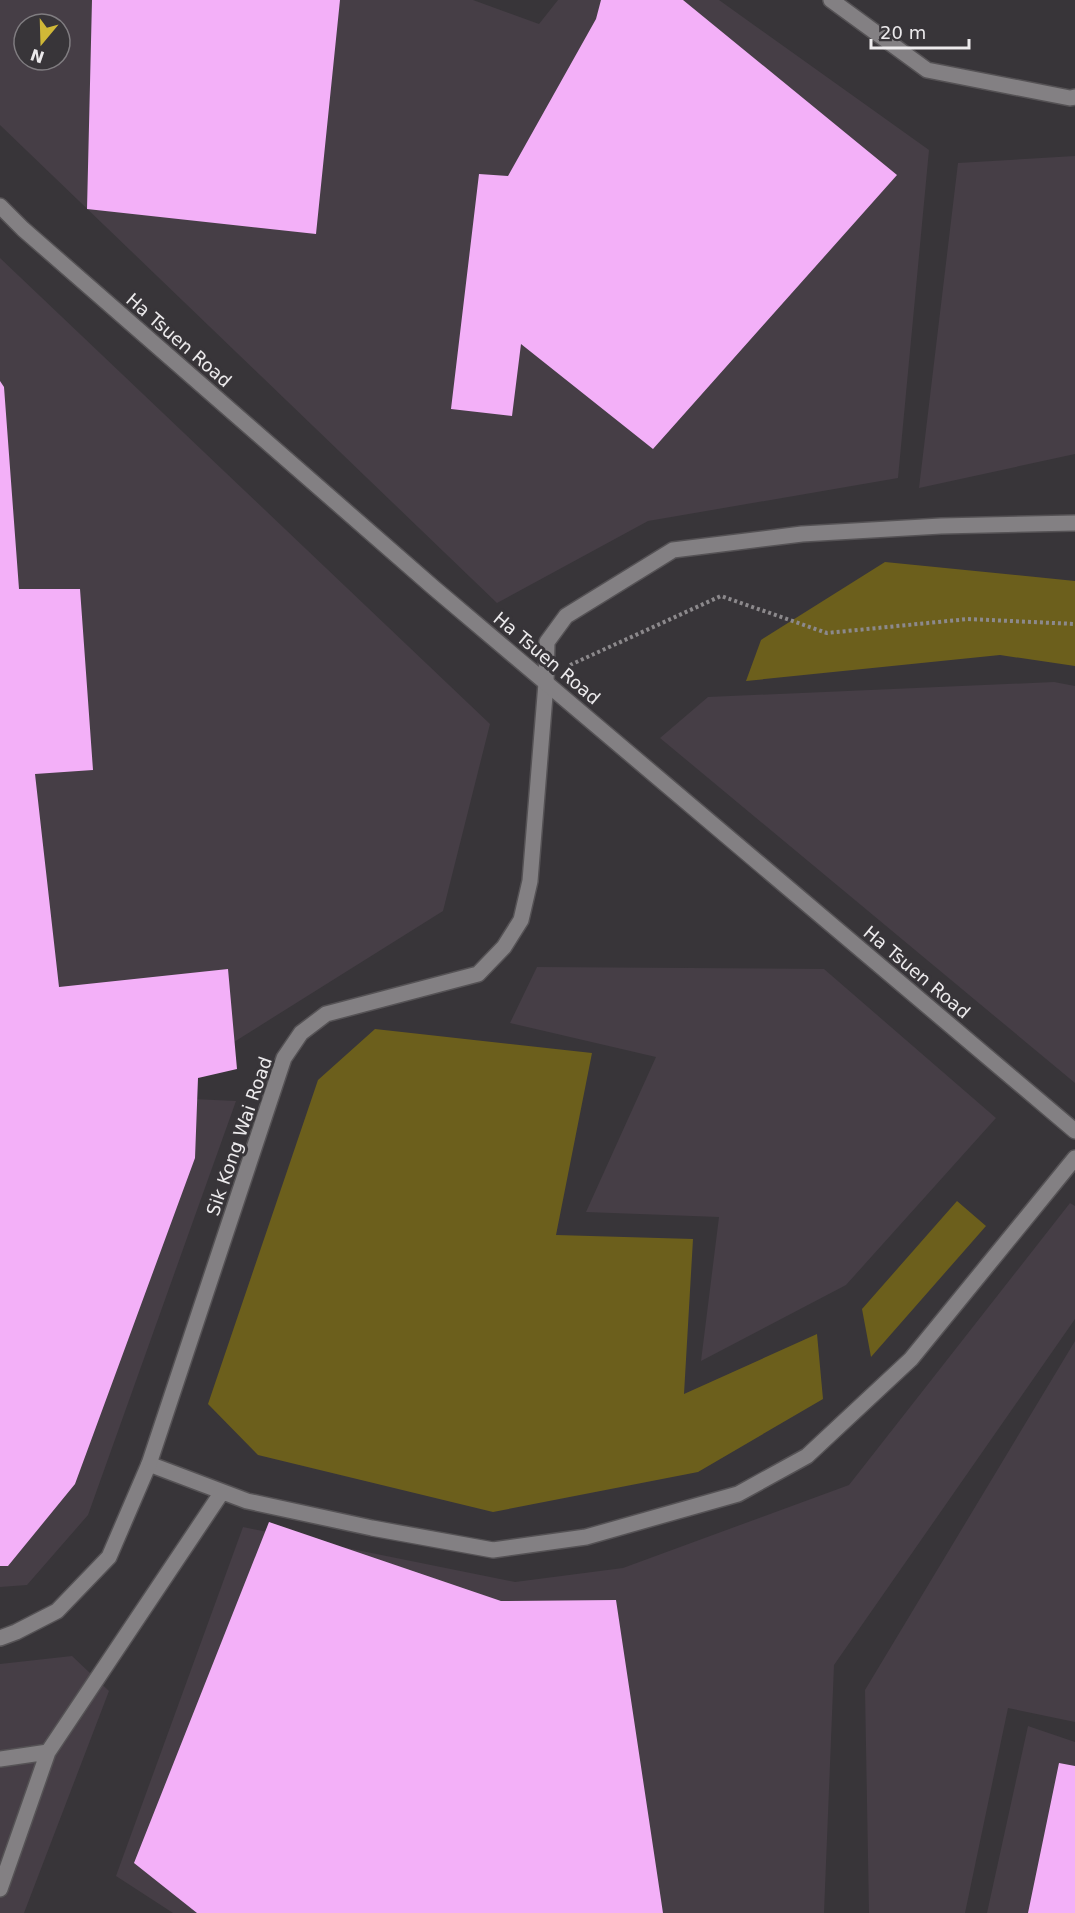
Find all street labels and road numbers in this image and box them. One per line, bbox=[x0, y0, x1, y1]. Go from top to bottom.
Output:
street label: Ha Tsuen Road bbox=[122, 289, 236, 391]
street label: Ha Tsuen Road bbox=[490, 607, 604, 709]
street label: Ha Tsuen Road bbox=[860, 921, 974, 1023]
street label: Sik Kong Wai Road bbox=[202, 1054, 276, 1218]

